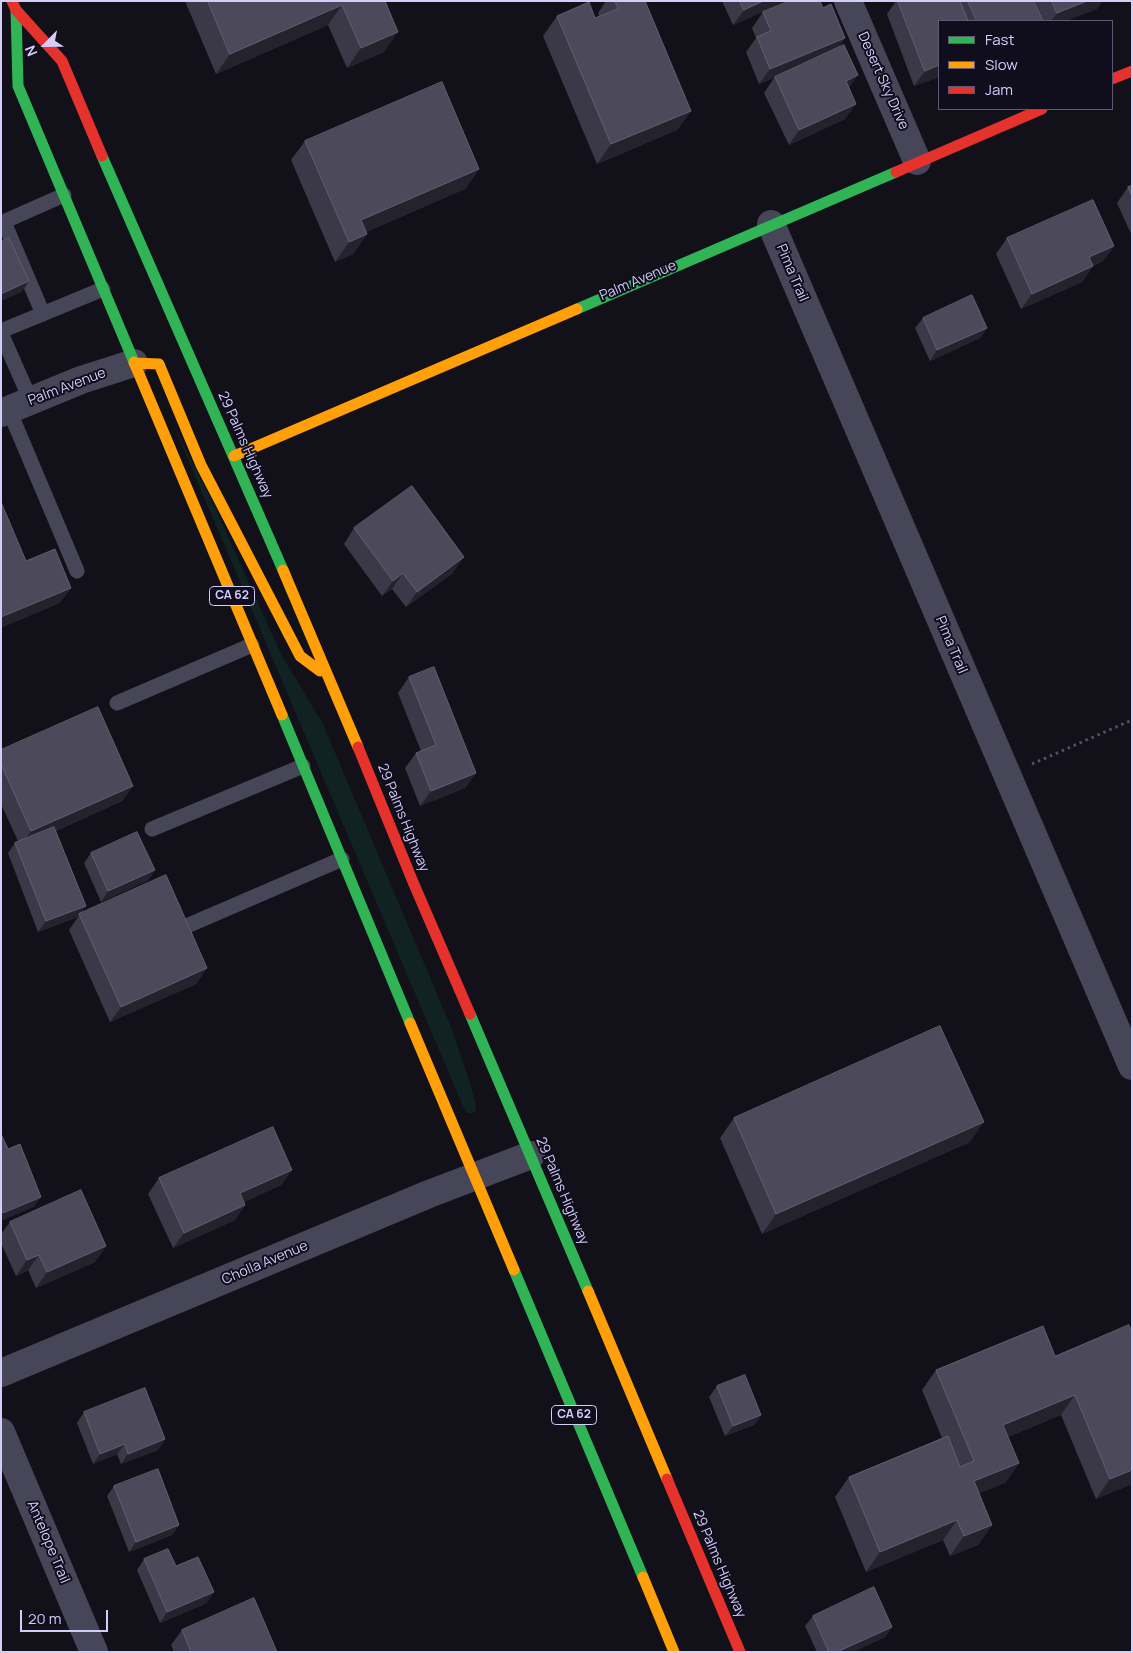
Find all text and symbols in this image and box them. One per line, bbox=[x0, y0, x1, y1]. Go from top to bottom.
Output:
north arrow bbox=[20, 20, 70, 70]
legend bbox=[938, 20, 1113, 110]
text: Fast bbox=[985, 29, 1014, 50]
street label: Desert Sky Drive bbox=[854, 30, 912, 132]
text: N bbox=[20, 43, 41, 59]
text: Slow bbox=[985, 54, 1018, 75]
text: Jam bbox=[985, 79, 1013, 100]
street label: Pima Trail bbox=[772, 242, 812, 304]
street label: Palm Avenue bbox=[597, 257, 679, 305]
street label: Palm Avenue bbox=[26, 365, 108, 409]
street label: 29 Palms Highway bbox=[214, 389, 276, 501]
road number: CA 62 bbox=[210, 586, 254, 606]
street label: Pima Trail bbox=[931, 614, 971, 676]
street label: 29 Palms Highway bbox=[374, 761, 432, 875]
street label: 29 Palms Highway bbox=[532, 1135, 592, 1247]
street label: Cholla Avenue bbox=[220, 1237, 310, 1289]
road number: CA 62 bbox=[552, 1406, 596, 1424]
street label: Antelope Trail bbox=[23, 1498, 73, 1586]
street label: 29 Palms Highway bbox=[689, 1508, 749, 1620]
scale bar bbox=[22, 1600, 110, 1632]
text: 20 m bbox=[28, 1608, 61, 1629]

